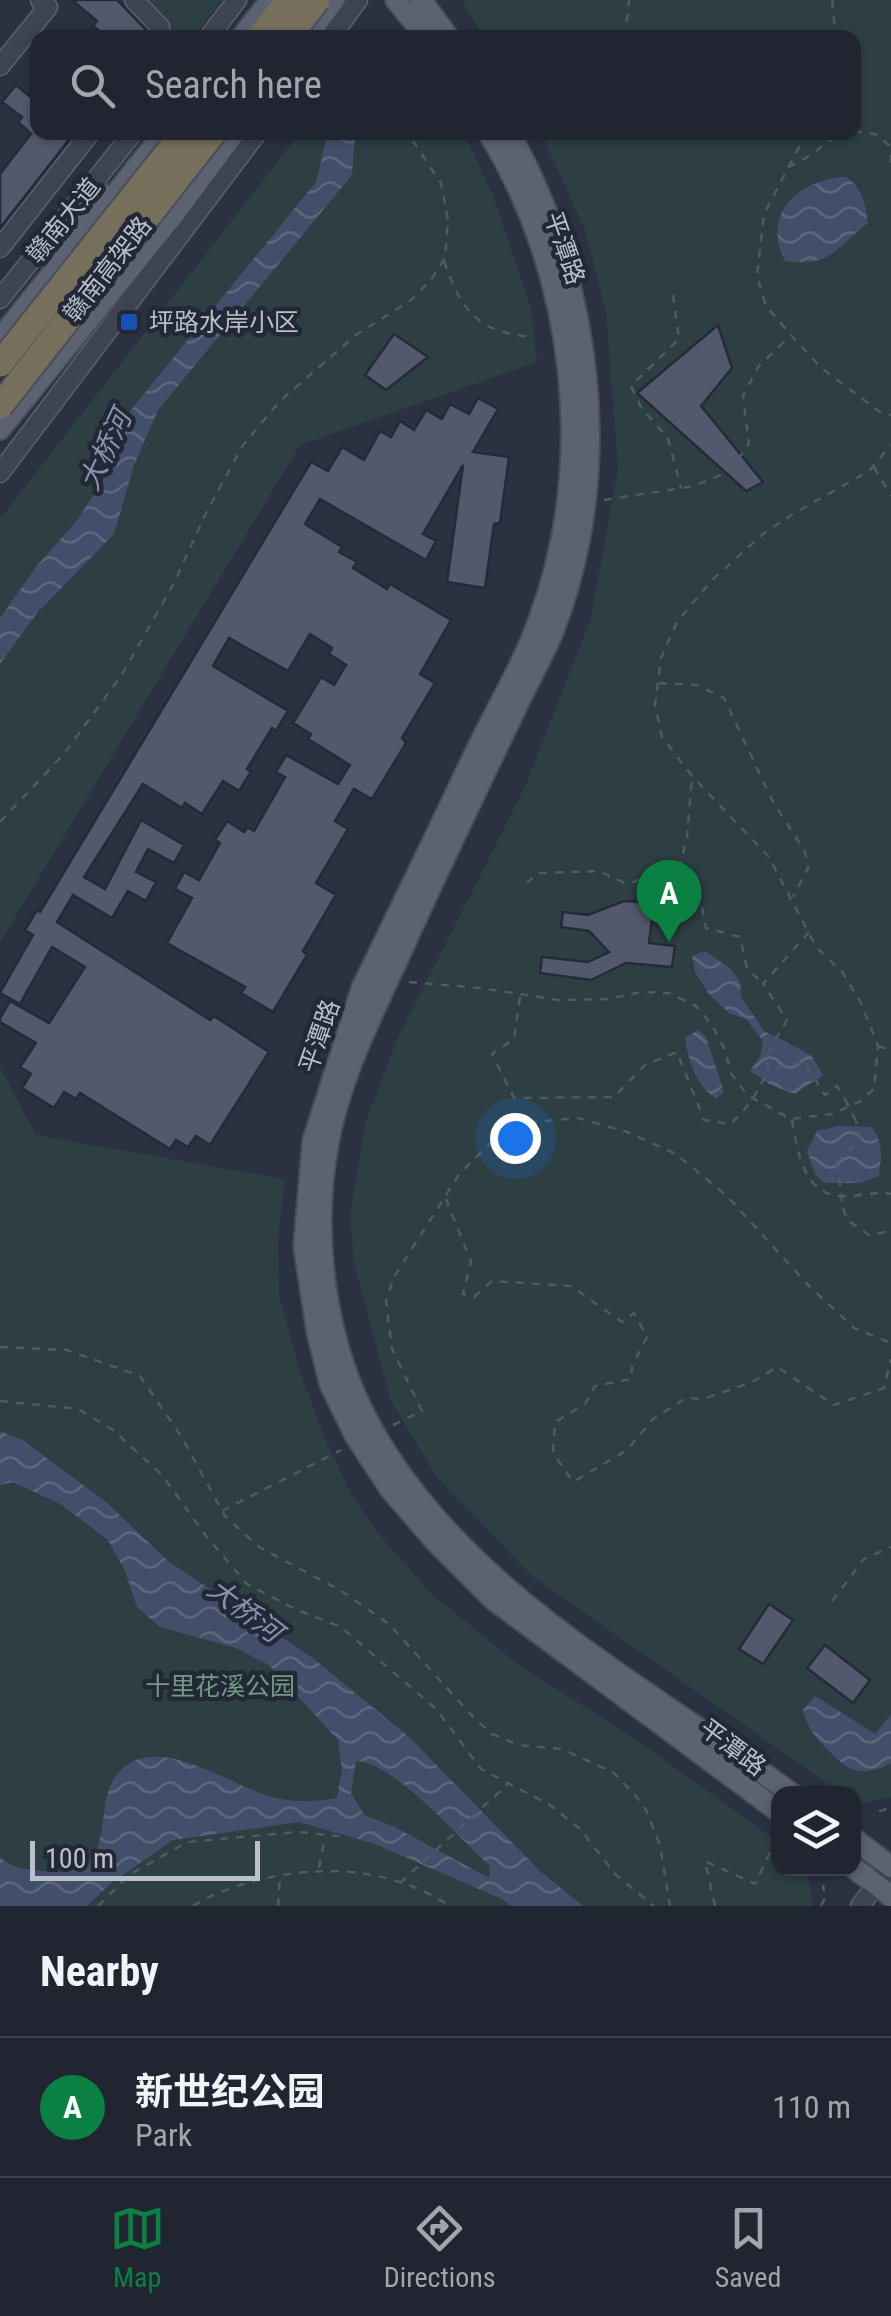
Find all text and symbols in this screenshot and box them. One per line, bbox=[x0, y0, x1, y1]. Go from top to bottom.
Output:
search box bbox=[30, 30, 861, 140]
icon: search bbox=[65, 58, 120, 113]
text: Search here bbox=[145, 63, 322, 107]
street label: 赣南大道 bbox=[21, 172, 106, 268]
street label: 平潭路 bbox=[539, 208, 590, 288]
street label: 赣南高架路 bbox=[57, 211, 157, 327]
place label: 坪路水岸小区 bbox=[149, 308, 299, 337]
marker: 坪路水岸小区 bbox=[118, 311, 140, 333]
water label: 大桥河 bbox=[73, 401, 140, 495]
pin: A bbox=[636, 860, 702, 942]
street label: 平潭路 bbox=[294, 996, 345, 1076]
your location bbox=[490, 1113, 541, 1164]
water label: 大桥河 bbox=[201, 1572, 292, 1652]
park label: 十里花溪公园 bbox=[145, 1672, 295, 1701]
street label: 平潭路 bbox=[694, 1713, 771, 1782]
map controls bbox=[771, 1786, 861, 1876]
button: layers bbox=[771, 1786, 861, 1876]
scale bar bbox=[30, 1836, 260, 1880]
text: 100 m bbox=[45, 1842, 114, 1875]
text: Nearby bbox=[40, 1947, 159, 1996]
text: 新世纪公园 bbox=[135, 2070, 325, 2114]
text: A bbox=[63, 2088, 82, 2126]
text: 110 m bbox=[772, 2088, 851, 2126]
text: Park bbox=[135, 2116, 192, 2154]
tab: Map bbox=[110, 2201, 165, 2294]
tab: Directions bbox=[384, 2201, 496, 2294]
tab: Saved bbox=[715, 2201, 781, 2294]

